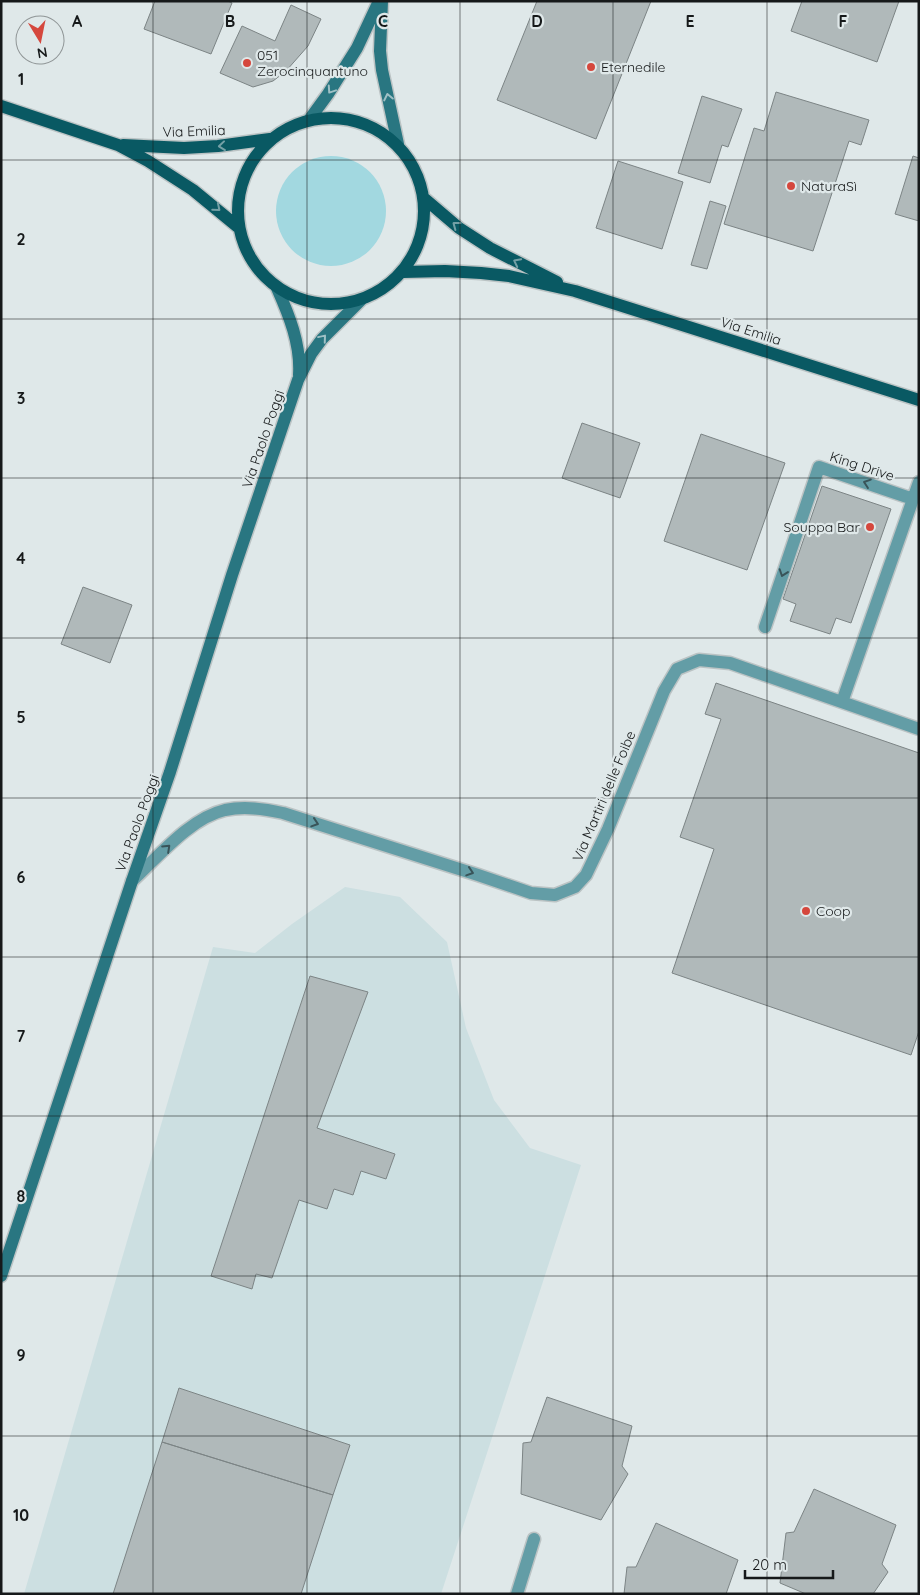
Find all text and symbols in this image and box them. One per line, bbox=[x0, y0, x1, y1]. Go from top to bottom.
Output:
text: A bbox=[72, 11, 83, 31]
text: B bbox=[225, 11, 235, 31]
text: C bbox=[378, 11, 388, 31]
text: D bbox=[531, 11, 543, 31]
text: E bbox=[685, 11, 695, 31]
text: F bbox=[839, 11, 848, 31]
north arrow bbox=[15, 15, 65, 65]
text: N bbox=[36, 43, 49, 63]
place label: 051 Zerocinquantuno bbox=[257, 46, 368, 80]
marker: 051 Zerocinquantuno bbox=[241, 57, 253, 69]
place label: Eternedile bbox=[601, 58, 665, 76]
marker: Eternedile bbox=[585, 61, 597, 73]
text: 1 bbox=[18, 69, 24, 89]
one-way arrow bbox=[328, 84, 337, 94]
one-way arrow bbox=[383, 92, 393, 101]
street label: Via Emilia bbox=[162, 121, 226, 141]
one-way arrow bbox=[217, 140, 225, 151]
place label: NaturaSì bbox=[801, 177, 857, 195]
marker: NaturaSì bbox=[785, 180, 797, 192]
one-way arrow bbox=[211, 203, 220, 211]
one-way arrow bbox=[452, 222, 462, 231]
text: 2 bbox=[16, 229, 26, 249]
one-way arrow bbox=[513, 258, 522, 268]
street label: Via Emilia bbox=[718, 313, 784, 349]
one-way arrow bbox=[318, 335, 326, 344]
text: 3 bbox=[17, 388, 25, 408]
street label: Via Paolo Poggi bbox=[238, 388, 288, 490]
street label: King Drive bbox=[827, 447, 897, 485]
one-way arrow bbox=[863, 479, 872, 489]
place label: Souppa Bar bbox=[783, 518, 861, 536]
marker: Souppa Bar bbox=[864, 521, 876, 533]
text: 4 bbox=[16, 548, 26, 568]
one-way arrow bbox=[779, 569, 789, 577]
text: 5 bbox=[16, 707, 26, 727]
street label: Via Martiri delle Foibe bbox=[568, 728, 640, 864]
street label: Via Paolo Poggi bbox=[111, 772, 163, 874]
one-way arrow bbox=[311, 817, 319, 827]
one-way arrow bbox=[162, 845, 171, 854]
text: 6 bbox=[17, 867, 26, 887]
one-way arrow bbox=[465, 867, 474, 877]
place label: Coop bbox=[816, 902, 851, 920]
marker: Coop bbox=[800, 905, 812, 917]
text: 7 bbox=[17, 1026, 26, 1046]
text: 8 bbox=[17, 1186, 26, 1206]
text: 9 bbox=[16, 1345, 26, 1365]
text: 10 bbox=[13, 1505, 29, 1525]
scale bar bbox=[745, 1548, 832, 1580]
text: 20 m bbox=[752, 1555, 787, 1574]

